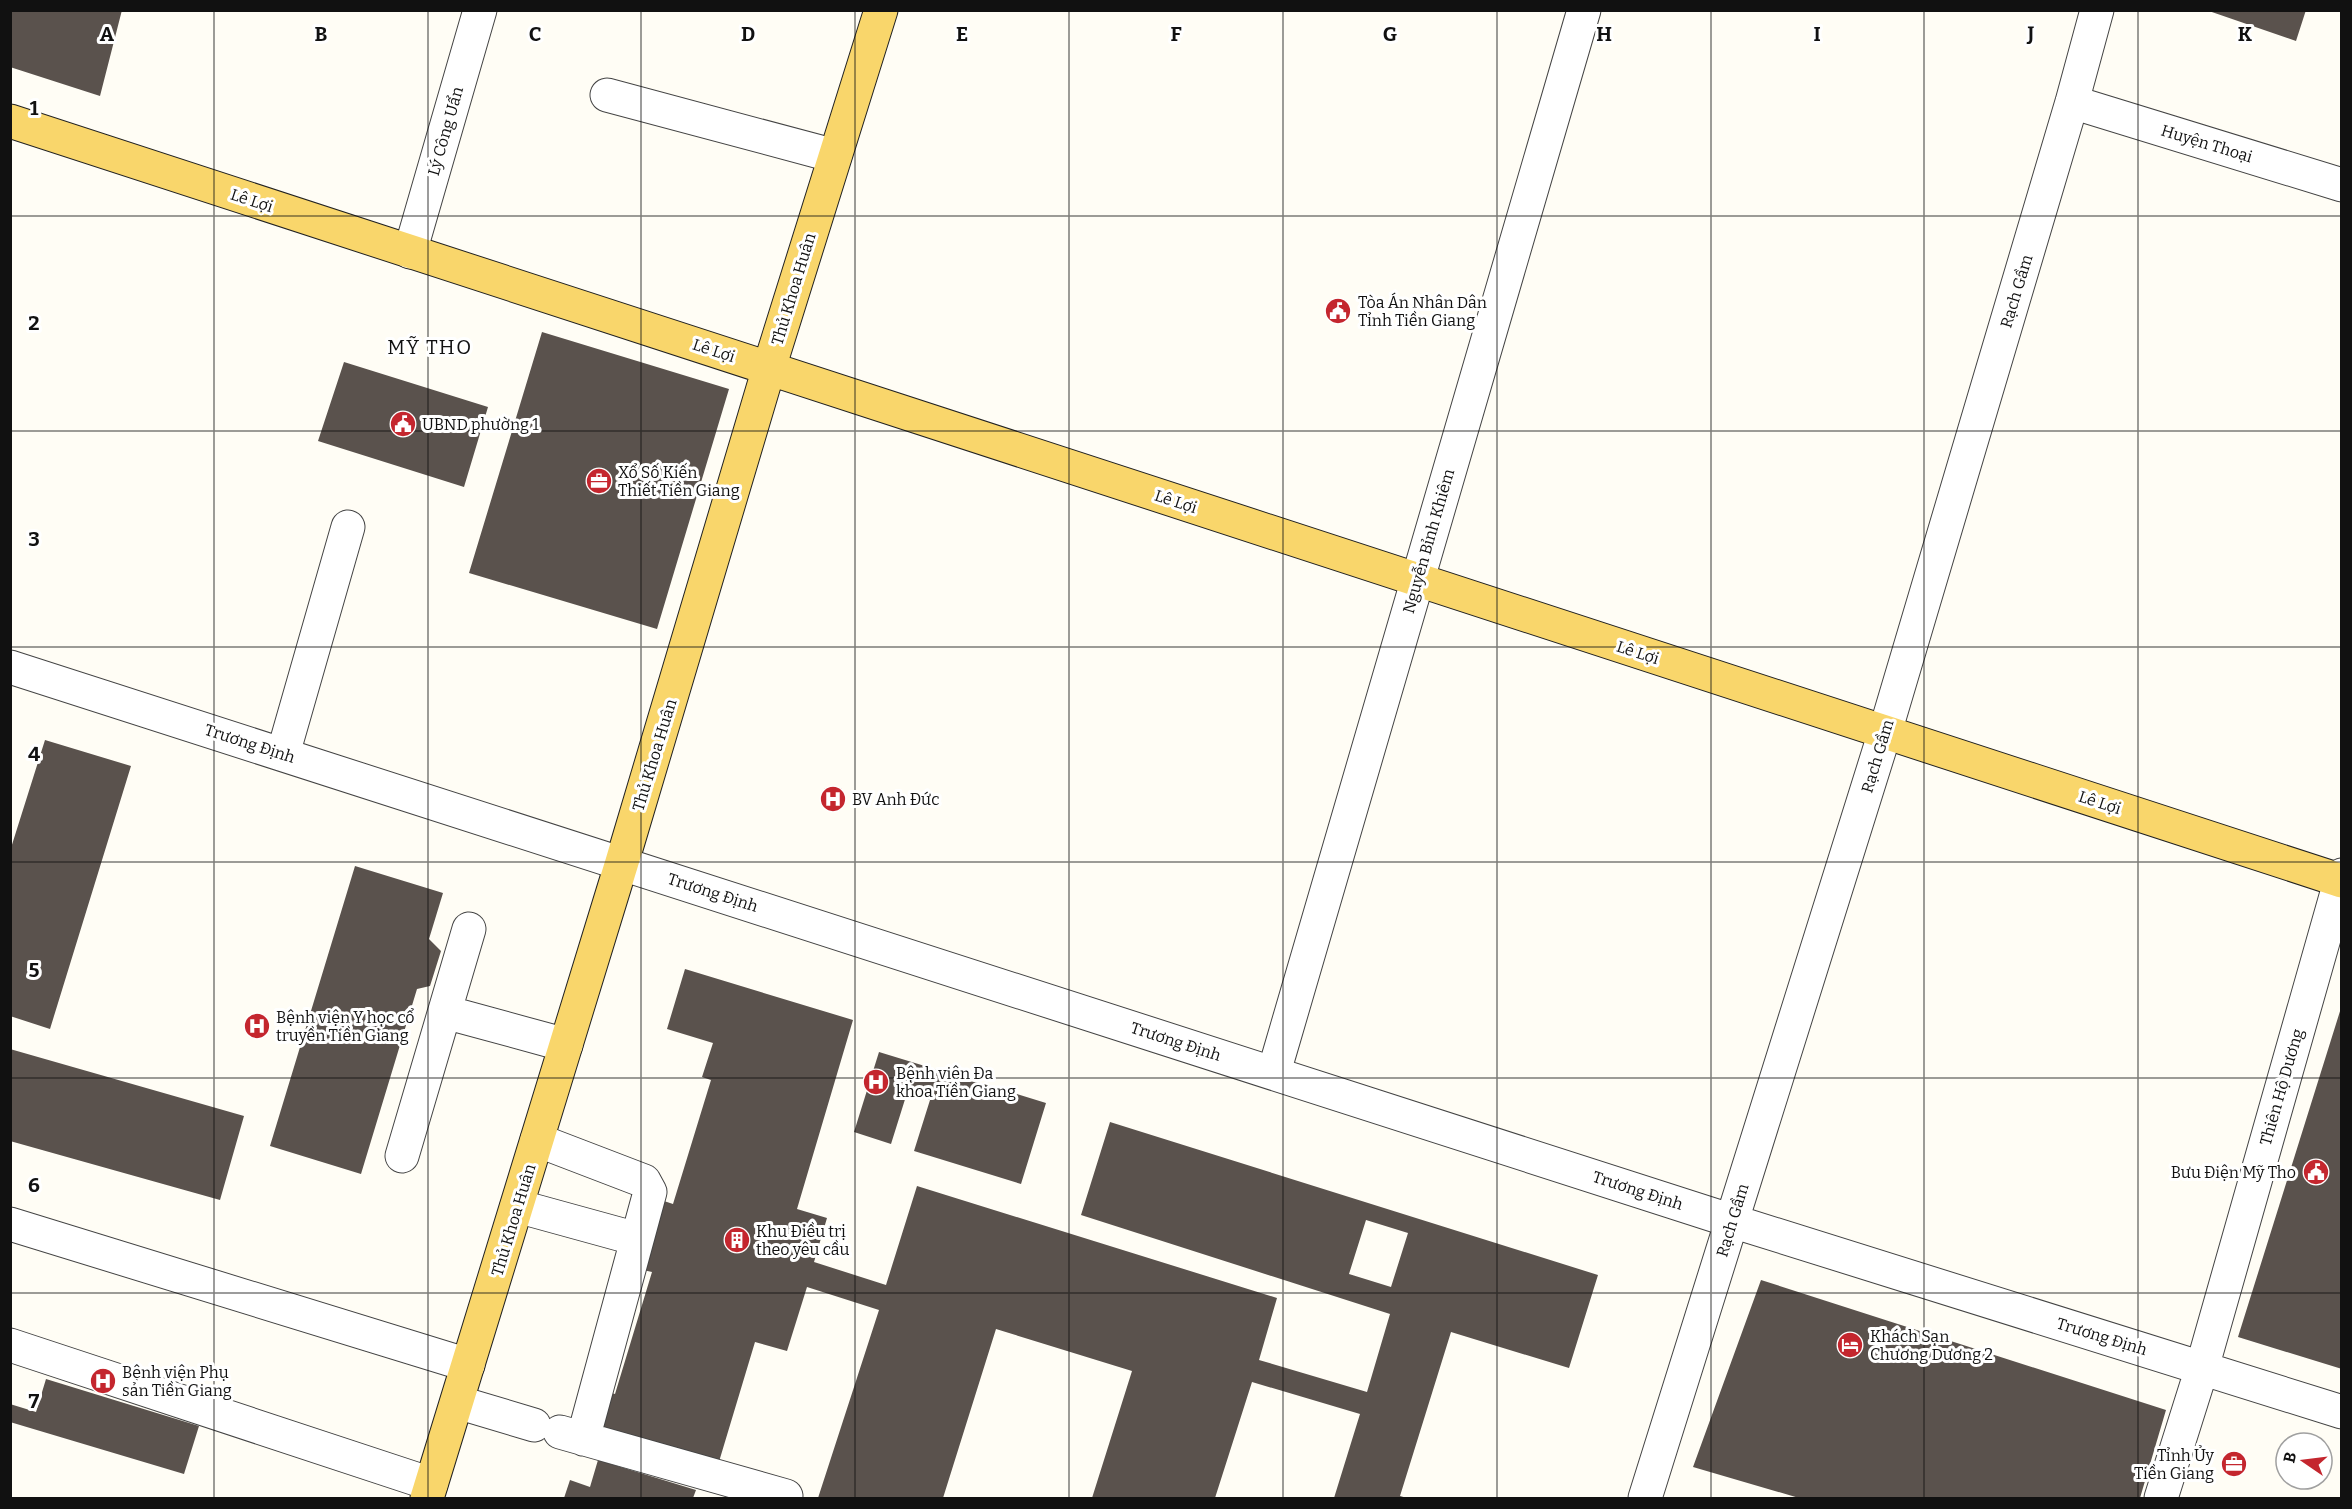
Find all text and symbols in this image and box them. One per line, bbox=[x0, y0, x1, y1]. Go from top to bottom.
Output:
text: A bbox=[100, 22, 115, 46]
text: B bbox=[315, 22, 328, 46]
text: C bbox=[529, 22, 541, 46]
text: D bbox=[741, 22, 755, 46]
text: E bbox=[956, 22, 968, 46]
text: F bbox=[1170, 22, 1182, 46]
text: G bbox=[1383, 22, 1397, 46]
text: H bbox=[1596, 22, 1612, 46]
text: I bbox=[1813, 22, 1821, 46]
text: J bbox=[2027, 22, 2035, 46]
text: K bbox=[2238, 22, 2253, 46]
street label: Lý Công Uẩn bbox=[424, 84, 467, 178]
text: 1 bbox=[30, 96, 39, 120]
street label: Huyện Thoại bbox=[2159, 121, 2255, 166]
street label: Lê Lợi bbox=[228, 185, 276, 216]
street label: Thủ Khoa Huân bbox=[767, 231, 820, 348]
street label: Rạch Gầm bbox=[1995, 252, 2037, 330]
place label: Tòa Án Nhân Dân Tỉnh Tiền Giang bbox=[1358, 292, 1487, 330]
public building icon: Tòa Án Nhân Dân Tỉnh Tiền Giang bbox=[1323, 296, 1353, 326]
text: 2 bbox=[28, 311, 40, 335]
district label: MỸ THO bbox=[387, 335, 473, 359]
street label: Lê Lợi bbox=[690, 335, 738, 366]
public building icon: UBND phường 1 bbox=[388, 409, 418, 439]
place label: UBND phường 1 bbox=[422, 415, 539, 434]
place label: Xổ Số Kiến Thiết Tiền Giang bbox=[618, 462, 740, 500]
office icon: Xổ Số Kiến Thiết Tiền Giang bbox=[584, 466, 614, 496]
street label: Nguyễn Bỉnh Khiêm bbox=[1398, 466, 1458, 616]
street label: Lê Lợi bbox=[1152, 486, 1200, 517]
text: 3 bbox=[28, 527, 40, 551]
street label: Lê Lợi bbox=[1614, 637, 1662, 668]
street label: Thủ Khoa Huân bbox=[628, 697, 681, 814]
street label: Rạch Gầm bbox=[1856, 717, 1898, 795]
street label: Trương Định bbox=[202, 720, 297, 767]
text: 4 bbox=[28, 742, 40, 766]
hospital icon: BV Anh Đức bbox=[818, 784, 848, 814]
street label: Lê Lợi bbox=[2076, 787, 2124, 818]
place label: BV Anh Đức bbox=[852, 790, 939, 809]
street label: Trương Định bbox=[665, 869, 760, 916]
text: 5 bbox=[29, 958, 40, 982]
place label: Bệnh viện Y học cổ truyền Tiền Giang bbox=[276, 1008, 415, 1045]
hospital icon: Bệnh viện Y học cổ truyền Tiền Giang bbox=[242, 1011, 272, 1041]
street label: Trương Định bbox=[1128, 1018, 1223, 1065]
street label: Thiên Hộ Dương bbox=[2256, 1027, 2307, 1148]
place label: Bệnh viện Đa khoa Tiền Giang bbox=[896, 1064, 1016, 1101]
hospital icon: Bệnh viện Đa khoa Tiền Giang bbox=[861, 1067, 891, 1097]
public building icon: Bưu Điện Mỹ Tho bbox=[2301, 1157, 2331, 1187]
street label: Thủ Khoa Huân bbox=[487, 1162, 540, 1279]
place label: Bưu Điện Mỹ Tho bbox=[2171, 1163, 2296, 1182]
street label: Trương Định bbox=[1590, 1167, 1685, 1214]
text: 6 bbox=[28, 1173, 40, 1197]
street label: Rạch Gầm bbox=[1711, 1181, 1753, 1259]
place label: Khu Điều trị theo yêu cầu bbox=[756, 1221, 849, 1259]
building icon: Khu Điều trị theo yêu cầu bbox=[722, 1225, 752, 1255]
street label: Trương Định bbox=[2054, 1314, 2149, 1359]
place label: Khách Sạn Chương Dương 2 bbox=[1870, 1327, 1993, 1364]
hotel icon: Khách Sạn Chương Dương 2 bbox=[1835, 1330, 1865, 1360]
place label: Bệnh viện Phụ sản Tiền Giang bbox=[122, 1363, 232, 1400]
hospital icon: Bệnh viện Phụ sản Tiền Giang bbox=[88, 1366, 118, 1396]
text: 7 bbox=[29, 1389, 40, 1413]
north arrow bbox=[2274, 1431, 2334, 1491]
place label: Tỉnh Ủy Tiền Giang bbox=[2134, 1445, 2215, 1483]
office icon: Tỉnh Ủy Tiền Giang bbox=[2219, 1449, 2249, 1479]
text: B bbox=[2279, 1450, 2300, 1465]

